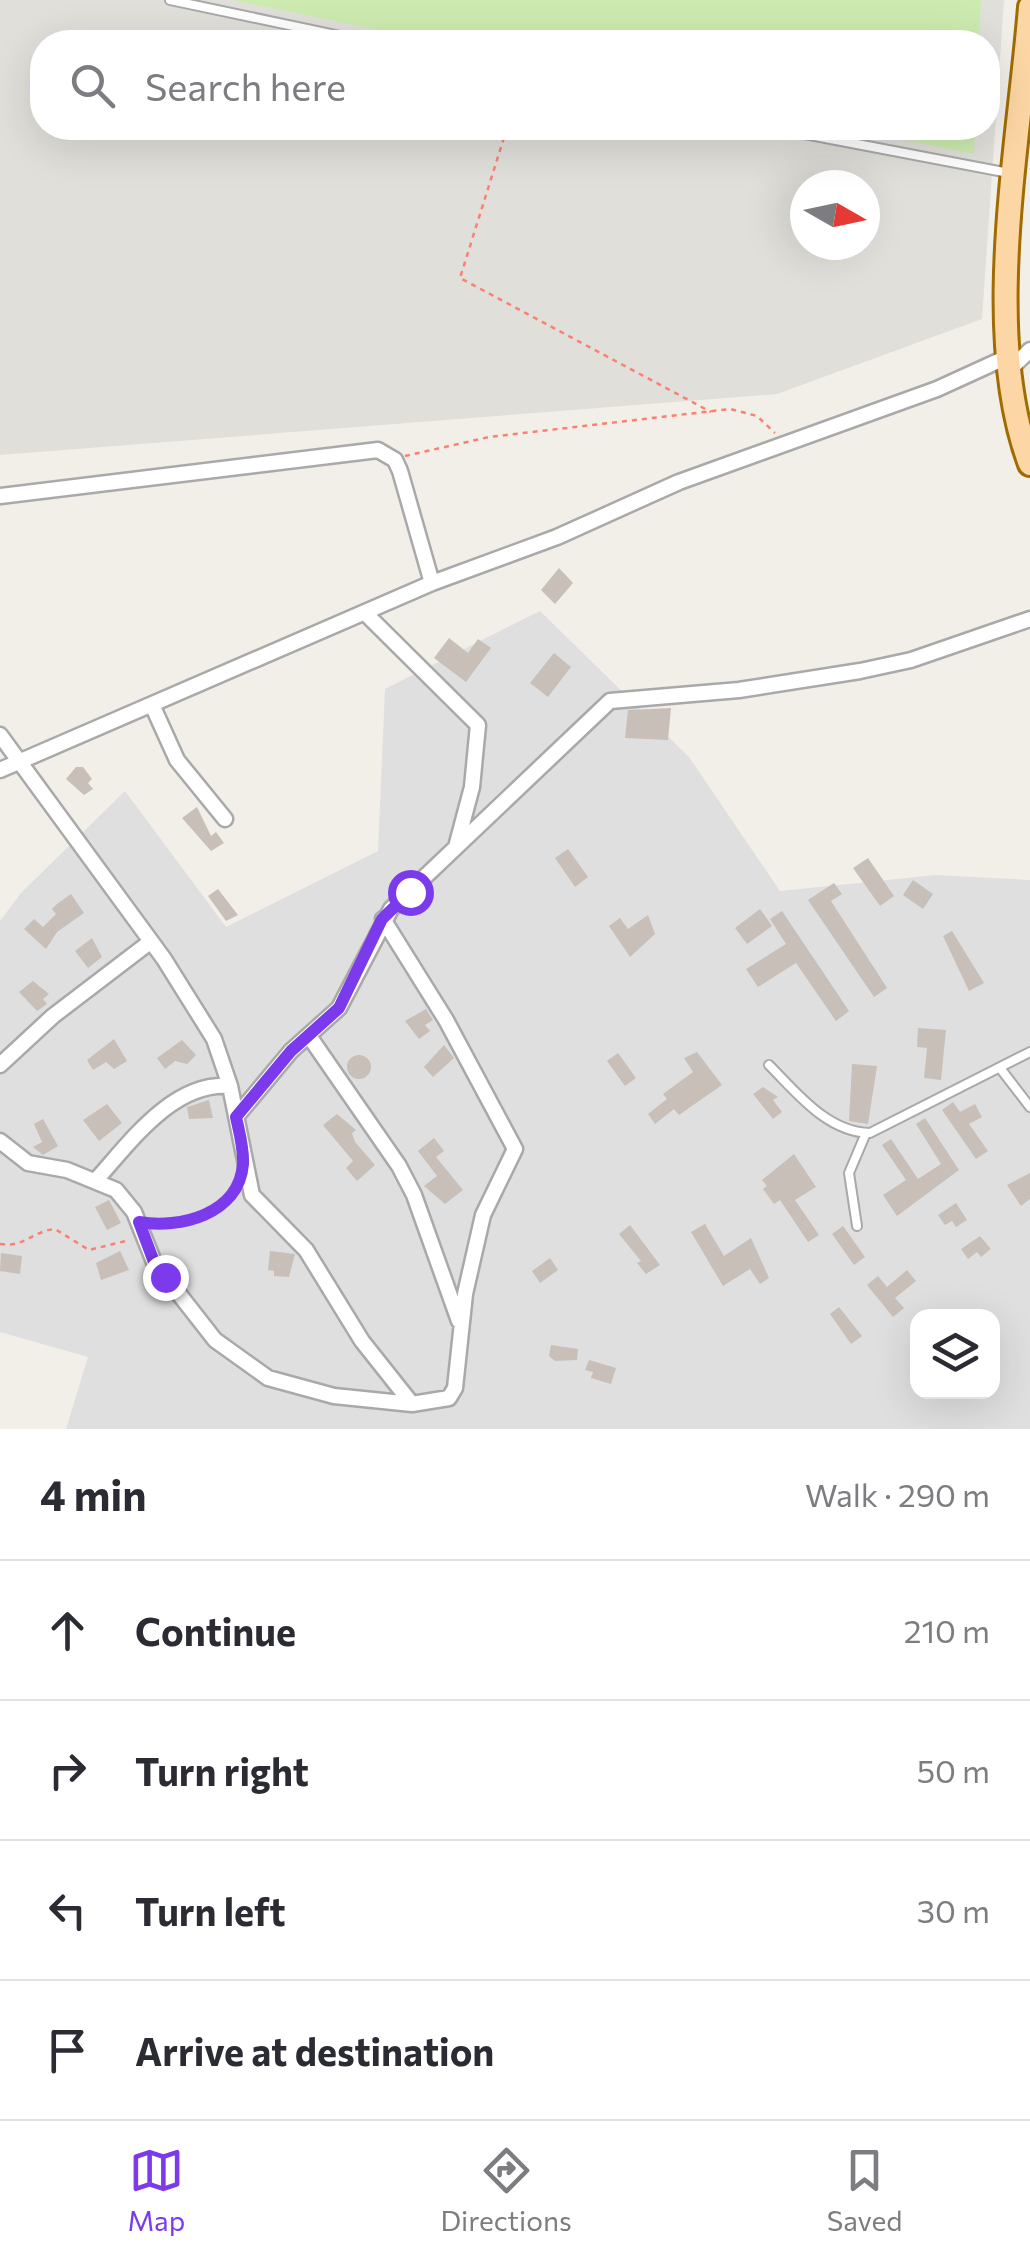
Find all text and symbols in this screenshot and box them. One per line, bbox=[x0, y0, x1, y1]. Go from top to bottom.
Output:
search box bbox=[30, 30, 1000, 140]
icon: search bbox=[65, 58, 120, 113]
text: Search here bbox=[145, 62, 346, 109]
north arrow bbox=[790, 170, 880, 260]
route start bbox=[388, 870, 434, 916]
route end bbox=[143, 1255, 189, 1301]
map controls bbox=[910, 1309, 1000, 1399]
button: layers bbox=[910, 1309, 1000, 1399]
text: 4 min bbox=[40, 1468, 146, 1520]
text: Walk · 290 m bbox=[805, 1474, 990, 1514]
icon: ahead bbox=[40, 1603, 95, 1658]
text: Continue bbox=[135, 1607, 296, 1654]
text: 210 m bbox=[904, 1610, 990, 1650]
icon: right bbox=[40, 1743, 95, 1798]
text: Turn right bbox=[135, 1747, 309, 1794]
text: 50 m bbox=[917, 1750, 990, 1790]
icon: left bbox=[40, 1883, 95, 1938]
text: Turn left bbox=[135, 1887, 286, 1934]
text: 30 m bbox=[917, 1890, 990, 1930]
icon: arrive bbox=[40, 2023, 95, 2078]
text: Arrive at destination bbox=[135, 2027, 494, 2074]
tab: Map bbox=[128, 2143, 185, 2237]
tab: Directions bbox=[440, 2143, 572, 2237]
tab: Saved bbox=[827, 2143, 902, 2237]

